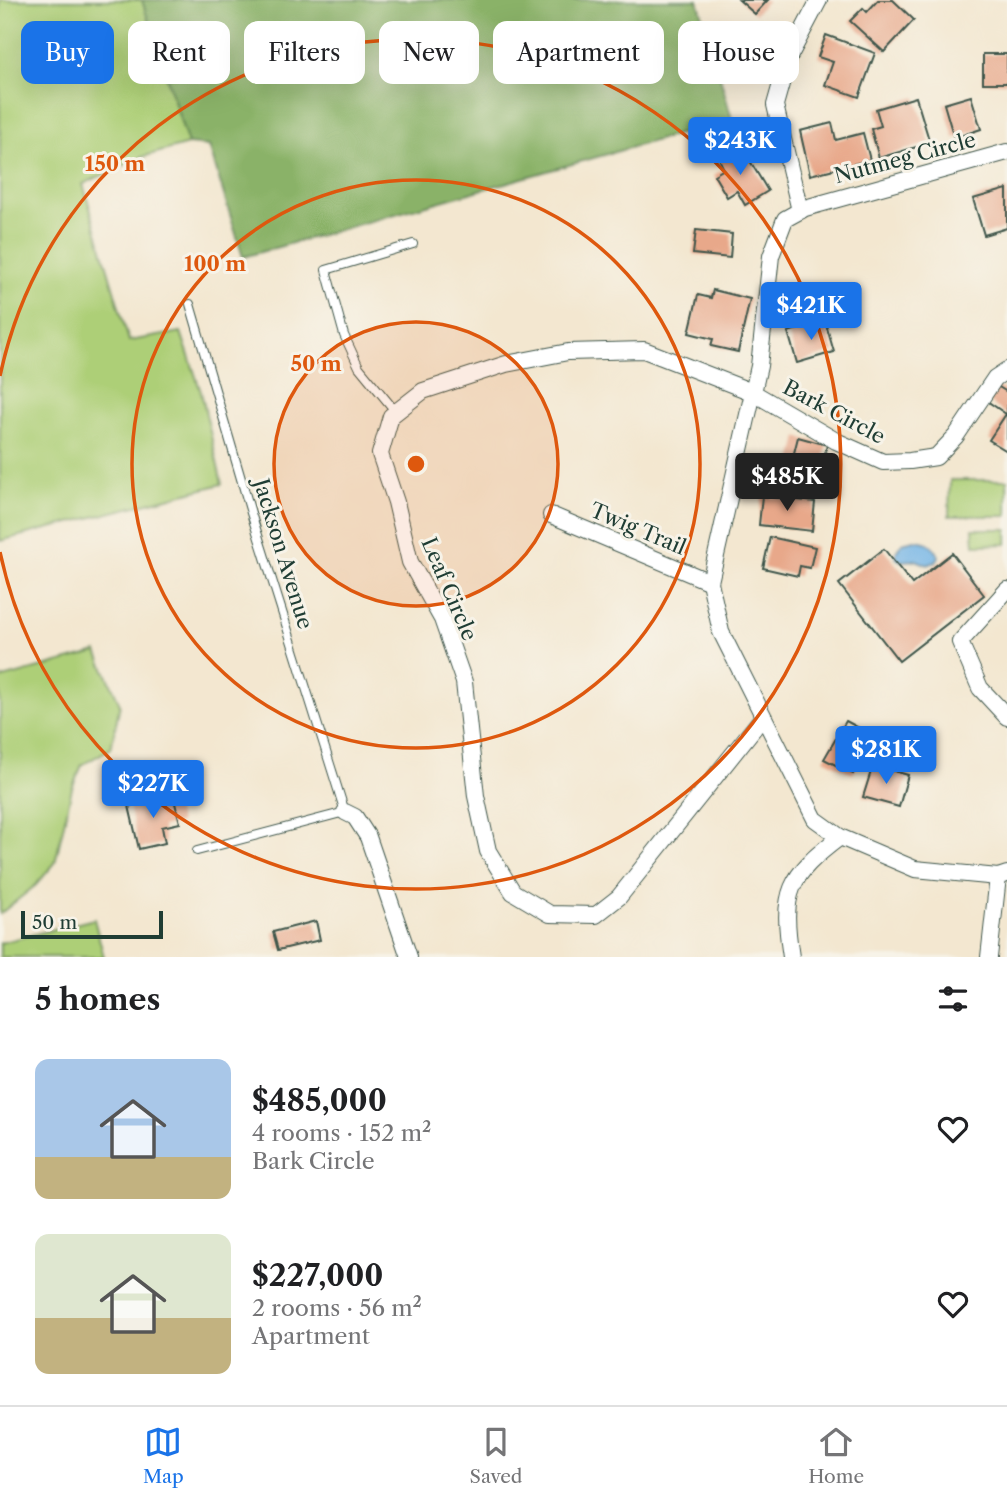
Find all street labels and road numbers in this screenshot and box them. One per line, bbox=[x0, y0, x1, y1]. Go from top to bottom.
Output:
street label: Nutmeg Circle bbox=[831, 127, 978, 188]
street label: Bark Circle bbox=[779, 374, 890, 449]
street label: Jackson Avenue bbox=[248, 473, 318, 632]
street label: Twig Trail bbox=[587, 497, 690, 560]
street label: Leaf Circle bbox=[416, 533, 482, 644]

